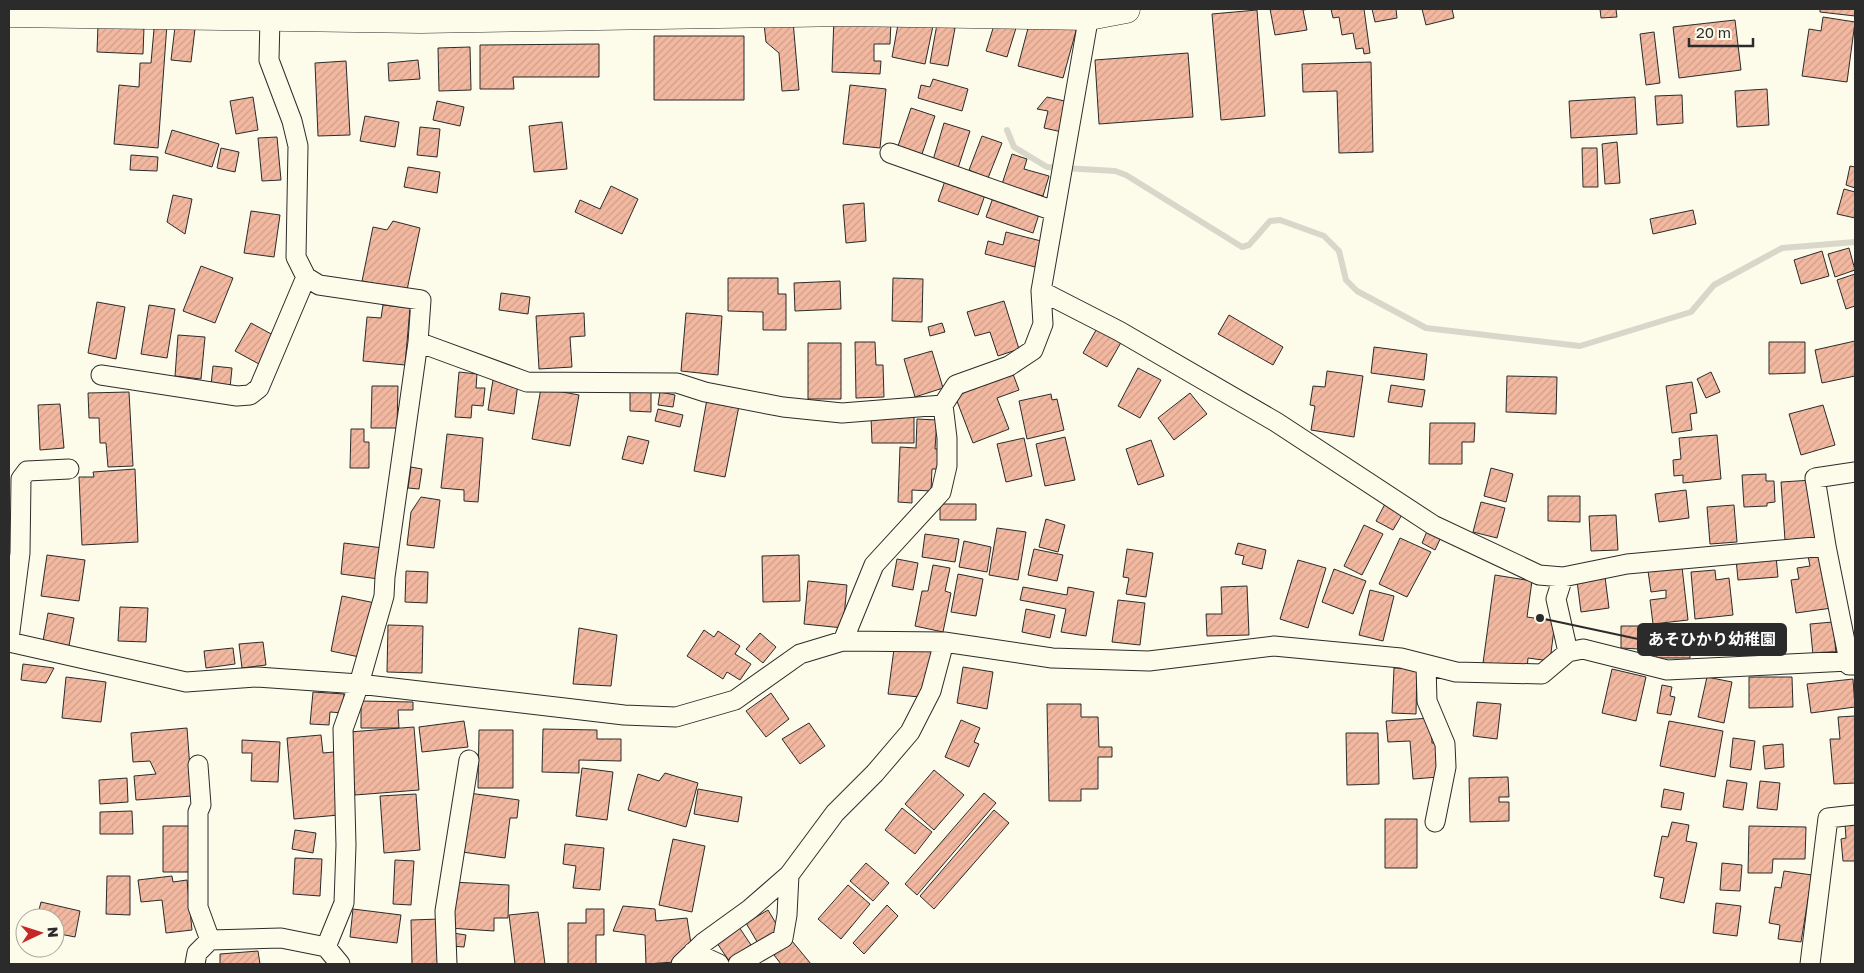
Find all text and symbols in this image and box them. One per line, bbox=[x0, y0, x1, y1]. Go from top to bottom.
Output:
scale bar bbox=[1689, 15, 1753, 47]
text: 20 m bbox=[1696, 23, 1731, 41]
callout: あそひかり幼稚園 bbox=[1638, 624, 1786, 655]
text: あそひかり幼稚園 bbox=[1648, 629, 1776, 649]
north arrow bbox=[15, 908, 65, 958]
text: N bbox=[45, 926, 62, 938]

